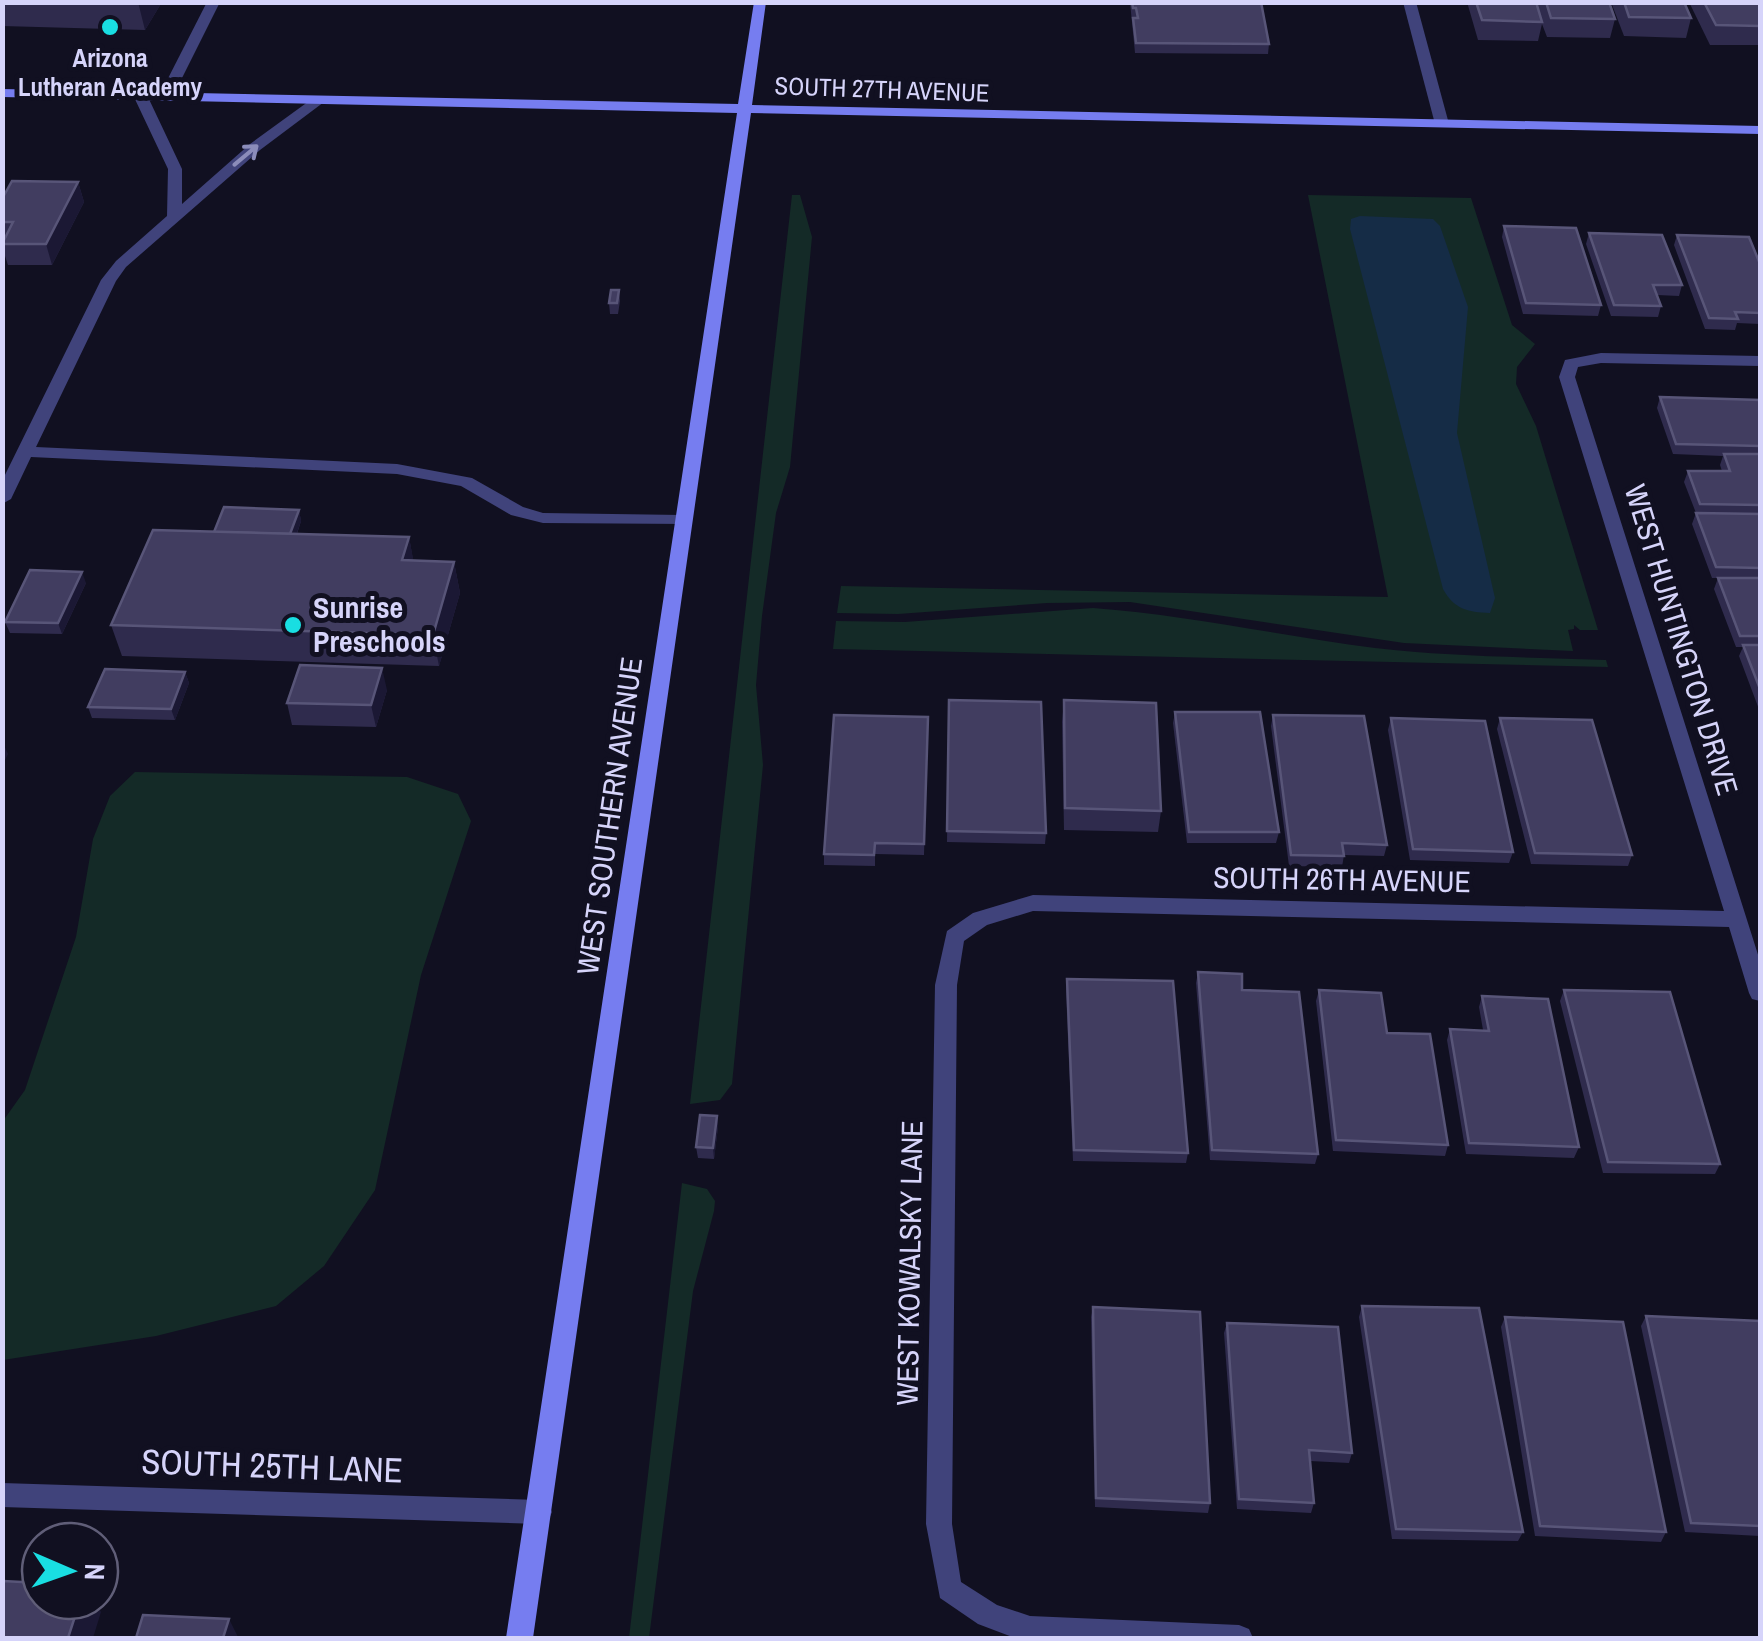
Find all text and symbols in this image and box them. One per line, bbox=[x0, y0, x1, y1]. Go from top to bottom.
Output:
marker: Arizona Lutheran Academy bbox=[99, 16, 121, 38]
place label: Arizona Lutheran Academy bbox=[18, 41, 202, 104]
street label: SOUTH 27TH AVENUE bbox=[774, 68, 990, 110]
one-way arrow bbox=[233, 144, 258, 167]
street label: WEST HUNTINGTON DRIVE bbox=[1616, 479, 1748, 800]
place label: Sunrise Preschools bbox=[313, 587, 446, 661]
marker: Sunrise Preschools bbox=[282, 614, 304, 636]
street label: WEST SOUTHERN AVENUE bbox=[567, 654, 651, 977]
street label: SOUTH 26TH AVENUE bbox=[1213, 857, 1471, 901]
street label: WEST KOWALSKY LANE bbox=[887, 1120, 931, 1406]
street label: SOUTH 25TH LANE bbox=[140, 1437, 404, 1494]
north arrow bbox=[20, 1521, 120, 1621]
text: N bbox=[76, 1563, 114, 1581]

